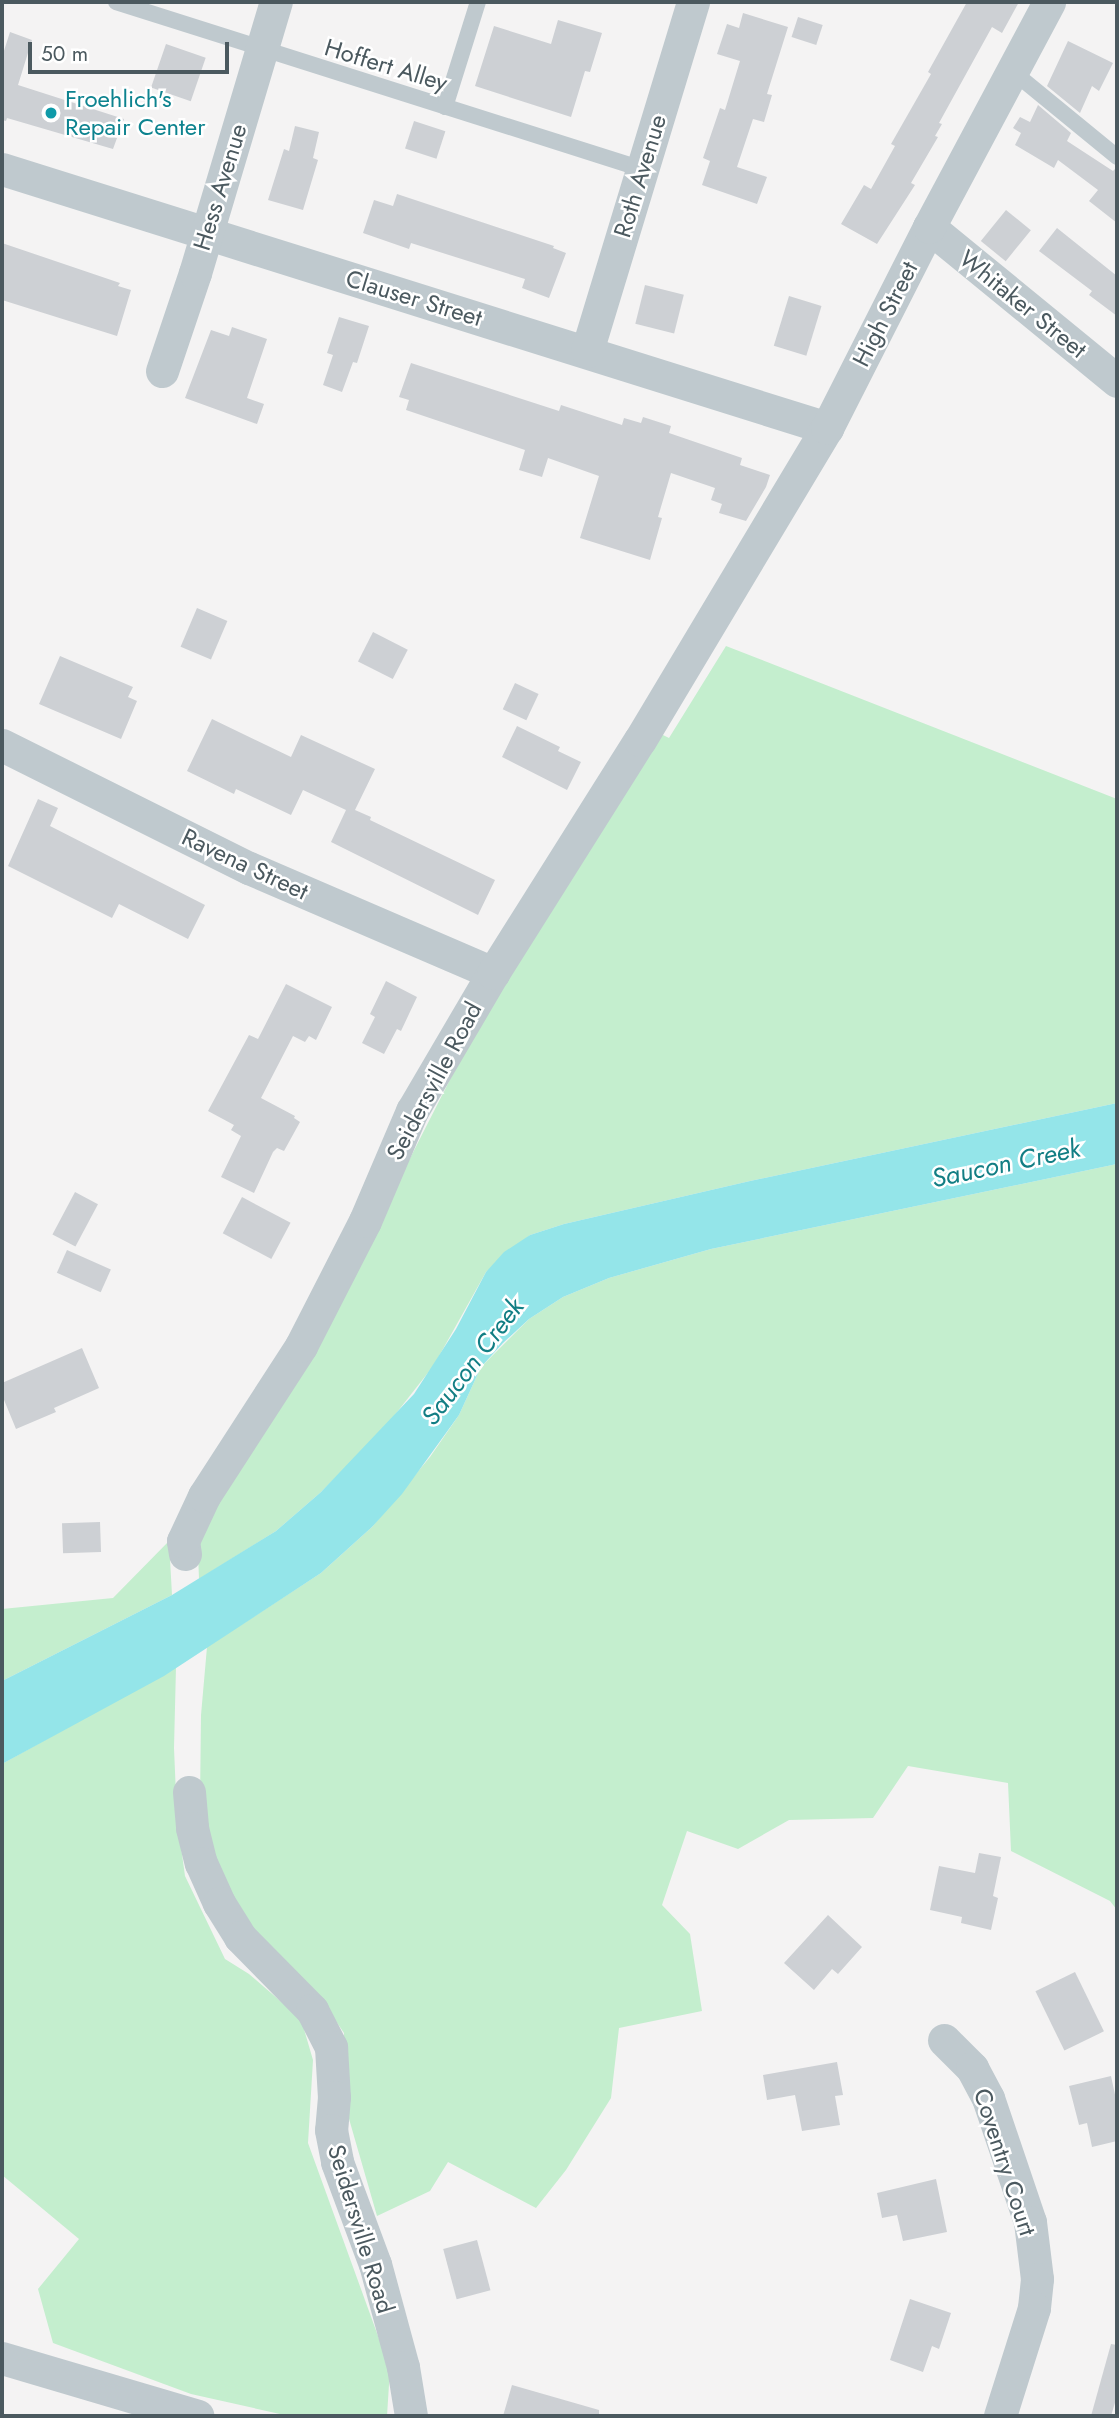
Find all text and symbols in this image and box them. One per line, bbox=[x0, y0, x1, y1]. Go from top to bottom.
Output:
scale bar bbox=[32, 28, 233, 72]
street label: Hoffert Alley bbox=[321, 33, 451, 97]
text: 50 m bbox=[41, 39, 88, 69]
place label: Froehlich's Repair Center bbox=[65, 85, 205, 141]
marker: Froehlich's Repair Center bbox=[43, 105, 59, 121]
street label: Roth Avenue bbox=[608, 111, 672, 241]
street label: Hess Avenue bbox=[187, 120, 253, 254]
street label: Whitaker Street bbox=[954, 244, 1092, 364]
street label: High Street bbox=[846, 257, 924, 371]
street label: Clauser Street bbox=[342, 264, 486, 332]
street label: Ravena Street bbox=[177, 822, 313, 906]
street label: Seidersville Road bbox=[380, 997, 488, 1165]
water label: Saucon Creek bbox=[929, 1133, 1083, 1195]
water label: Saucon Creek bbox=[415, 1292, 531, 1432]
street label: Coventry Court bbox=[968, 2085, 1042, 2239]
street label: Seidersville Road bbox=[322, 2141, 400, 2317]

